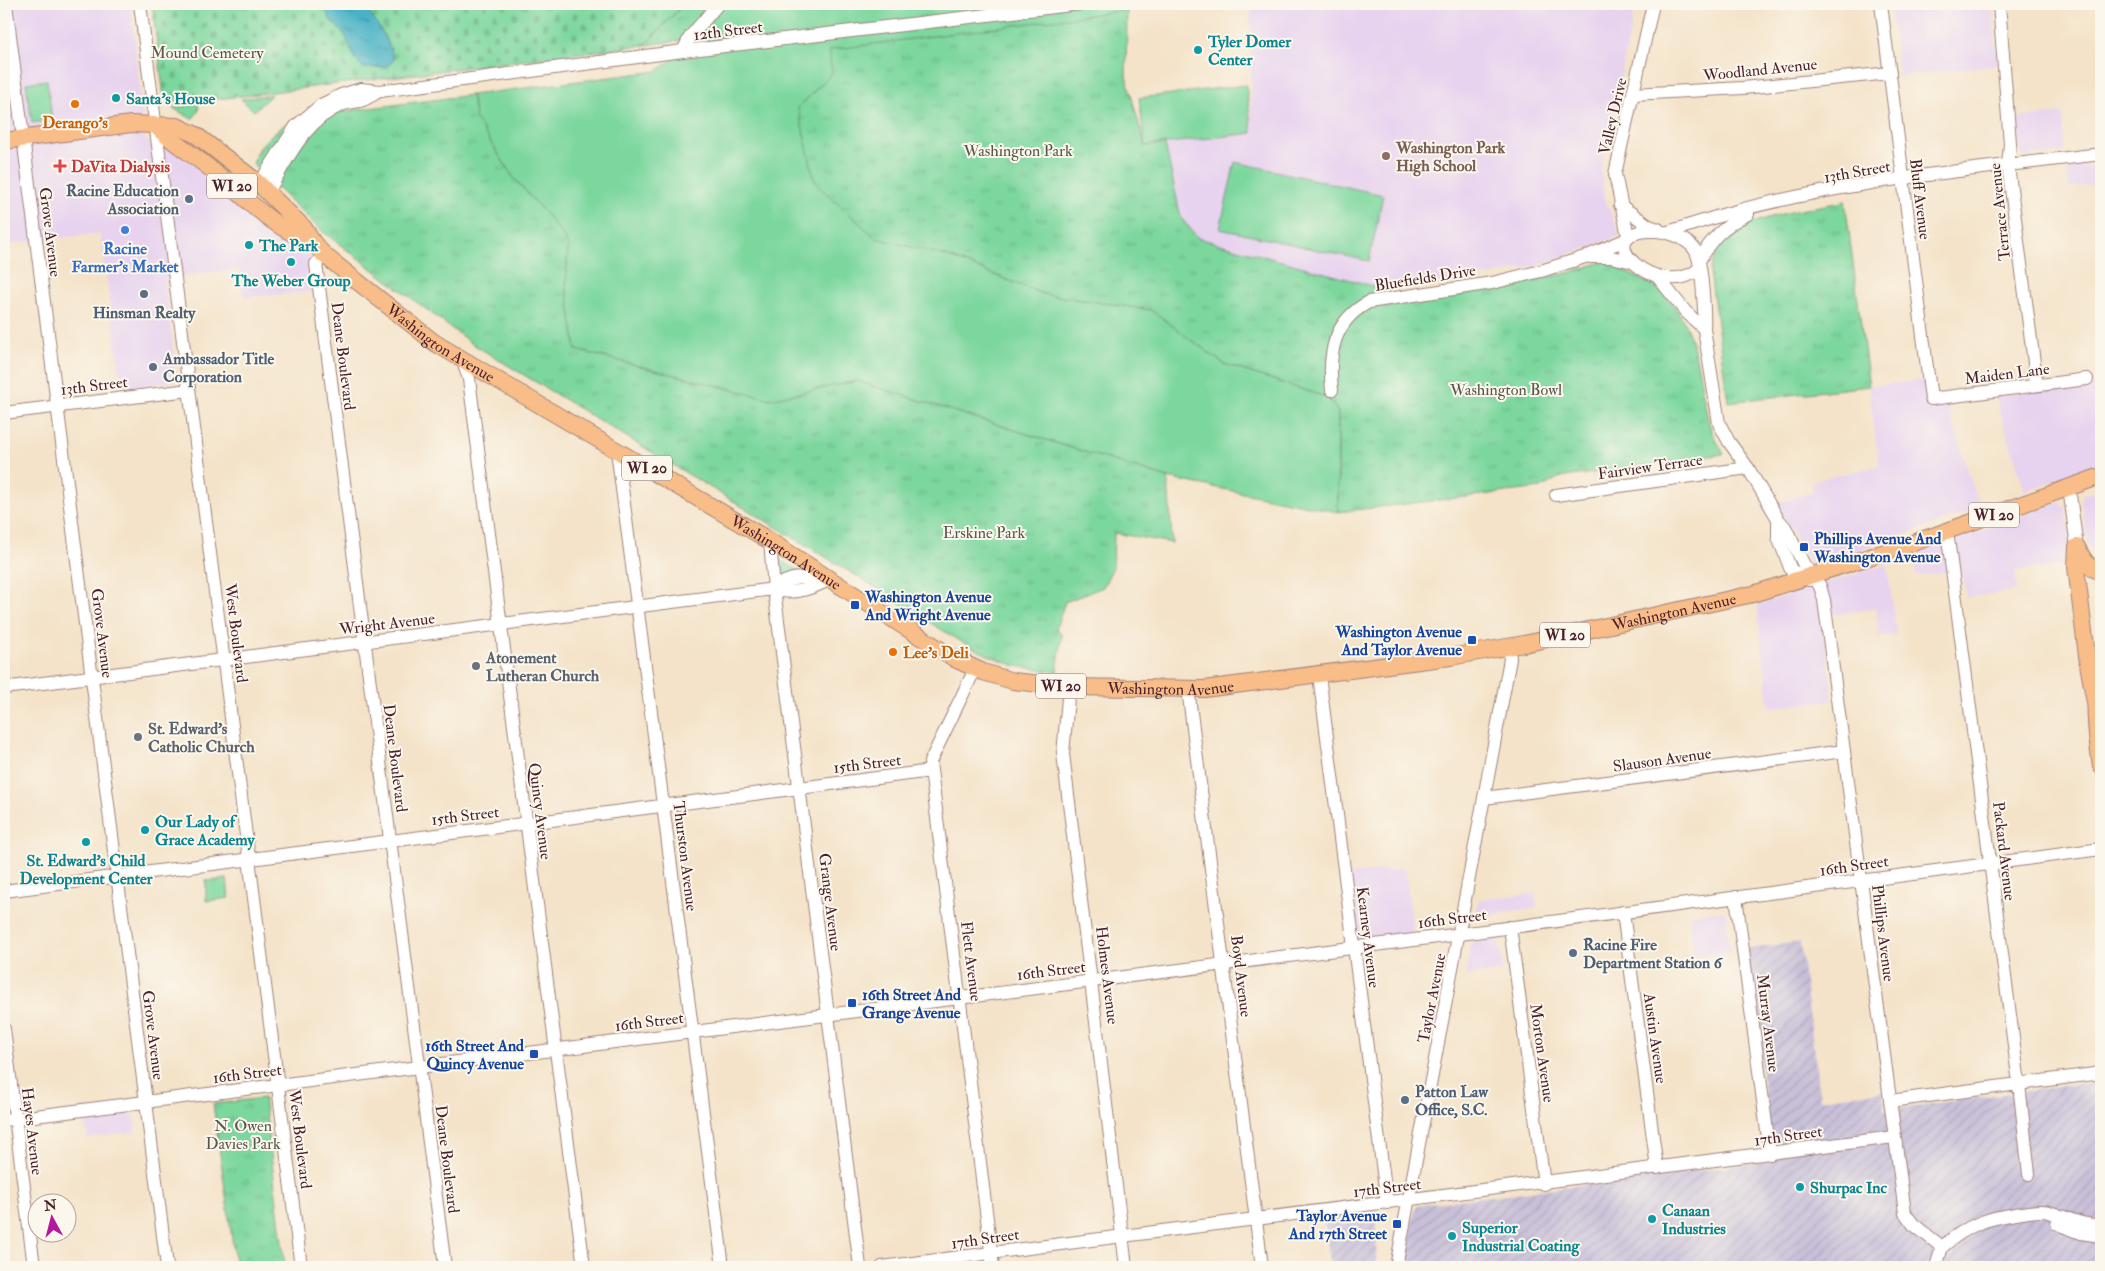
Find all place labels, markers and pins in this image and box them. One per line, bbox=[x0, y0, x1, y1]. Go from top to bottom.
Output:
place label: Tyler Domer Center bbox=[1207, 32, 1292, 70]
marker: Tyler Domer Center bbox=[1192, 44, 1204, 56]
place label: Santa's House bbox=[126, 89, 215, 109]
marker: Santa's House bbox=[110, 92, 122, 104]
marker: Derango's bbox=[69, 98, 81, 110]
place label: Derango's bbox=[42, 113, 108, 134]
place label: Washington Park High School bbox=[1395, 138, 1506, 177]
marker: Washington Park High School bbox=[1380, 150, 1392, 162]
place label: DaVita Dialysis bbox=[71, 157, 170, 178]
marker: DaVita Dialysis bbox=[53, 159, 67, 173]
place label: Racine Education Association bbox=[66, 181, 180, 219]
marker: Racine Education Association bbox=[183, 193, 195, 205]
marker: Racine Farmer's Market bbox=[119, 224, 131, 236]
place label: The Park bbox=[258, 236, 319, 256]
place label: Racine Farmer's Market bbox=[71, 239, 179, 277]
marker: The Park bbox=[243, 239, 255, 251]
marker: The Weber Group bbox=[285, 256, 297, 268]
place label: The Weber Group bbox=[230, 271, 351, 292]
marker: Hinsman Realty bbox=[138, 288, 150, 300]
place label: Hinsman Realty bbox=[93, 303, 196, 324]
place label: Ambassador Title Corporation bbox=[162, 349, 274, 388]
marker: Ambassador Title Corporation bbox=[147, 361, 159, 373]
place label: Phillips Avenue And Washington Avenue bbox=[1813, 529, 1941, 568]
marker: Phillips Avenue And Washington Avenue bbox=[1798, 541, 1810, 553]
place label: Washington Avenue And Wright Avenue bbox=[864, 587, 992, 626]
marker: Washington Avenue And Wright Avenue bbox=[849, 599, 861, 611]
place label: Washington Avenue And Taylor Avenue bbox=[1335, 622, 1462, 661]
marker: Washington Avenue And Taylor Avenue bbox=[1466, 634, 1478, 646]
place label: Lee's Deli bbox=[903, 643, 969, 663]
marker: Lee's Deli bbox=[887, 646, 899, 658]
place label: Atonement Lutheran Church bbox=[485, 648, 600, 686]
marker: Atonement Lutheran Church bbox=[470, 660, 482, 672]
place label: St. Edward's Catholic Church bbox=[148, 719, 255, 757]
marker: St. Edward's Catholic Church bbox=[132, 731, 144, 743]
place label: Our Lady of Grace Academy bbox=[155, 812, 255, 851]
marker: Our Lady of Grace Academy bbox=[139, 824, 151, 836]
marker: St. Edward's Child Development Center bbox=[80, 836, 92, 848]
place label: St. Edward's Child Development Center bbox=[19, 851, 154, 890]
place label: Racine Fire Department Station 6 bbox=[1583, 935, 1724, 974]
marker: Racine Fire Department Station 6 bbox=[1567, 947, 1579, 959]
place label: 16th Street And Grange Avenue bbox=[862, 985, 961, 1024]
marker: 16th Street And Grange Avenue bbox=[846, 997, 858, 1009]
place label: 16th Street And Quincy Avenue bbox=[425, 1036, 524, 1075]
marker: 16th Street And Quincy Avenue bbox=[528, 1048, 540, 1060]
place label: Patton Law Office, S.C. bbox=[1415, 1082, 1489, 1120]
marker: Patton Law Office, S.C. bbox=[1399, 1094, 1411, 1106]
place label: Shurpac Inc bbox=[1810, 1178, 1888, 1199]
marker: Shurpac Inc bbox=[1794, 1181, 1806, 1193]
place label: Canaan Industries bbox=[1662, 1201, 1726, 1239]
place label: Taylor Avenue And 17th Street bbox=[1288, 1206, 1388, 1244]
marker: Canaan Industries bbox=[1646, 1213, 1658, 1225]
marker: Taylor Avenue And 17th Street bbox=[1391, 1218, 1403, 1230]
place label: Superior Industrial Coating bbox=[1462, 1218, 1580, 1257]
marker: Superior Industrial Coating bbox=[1446, 1230, 1458, 1242]

